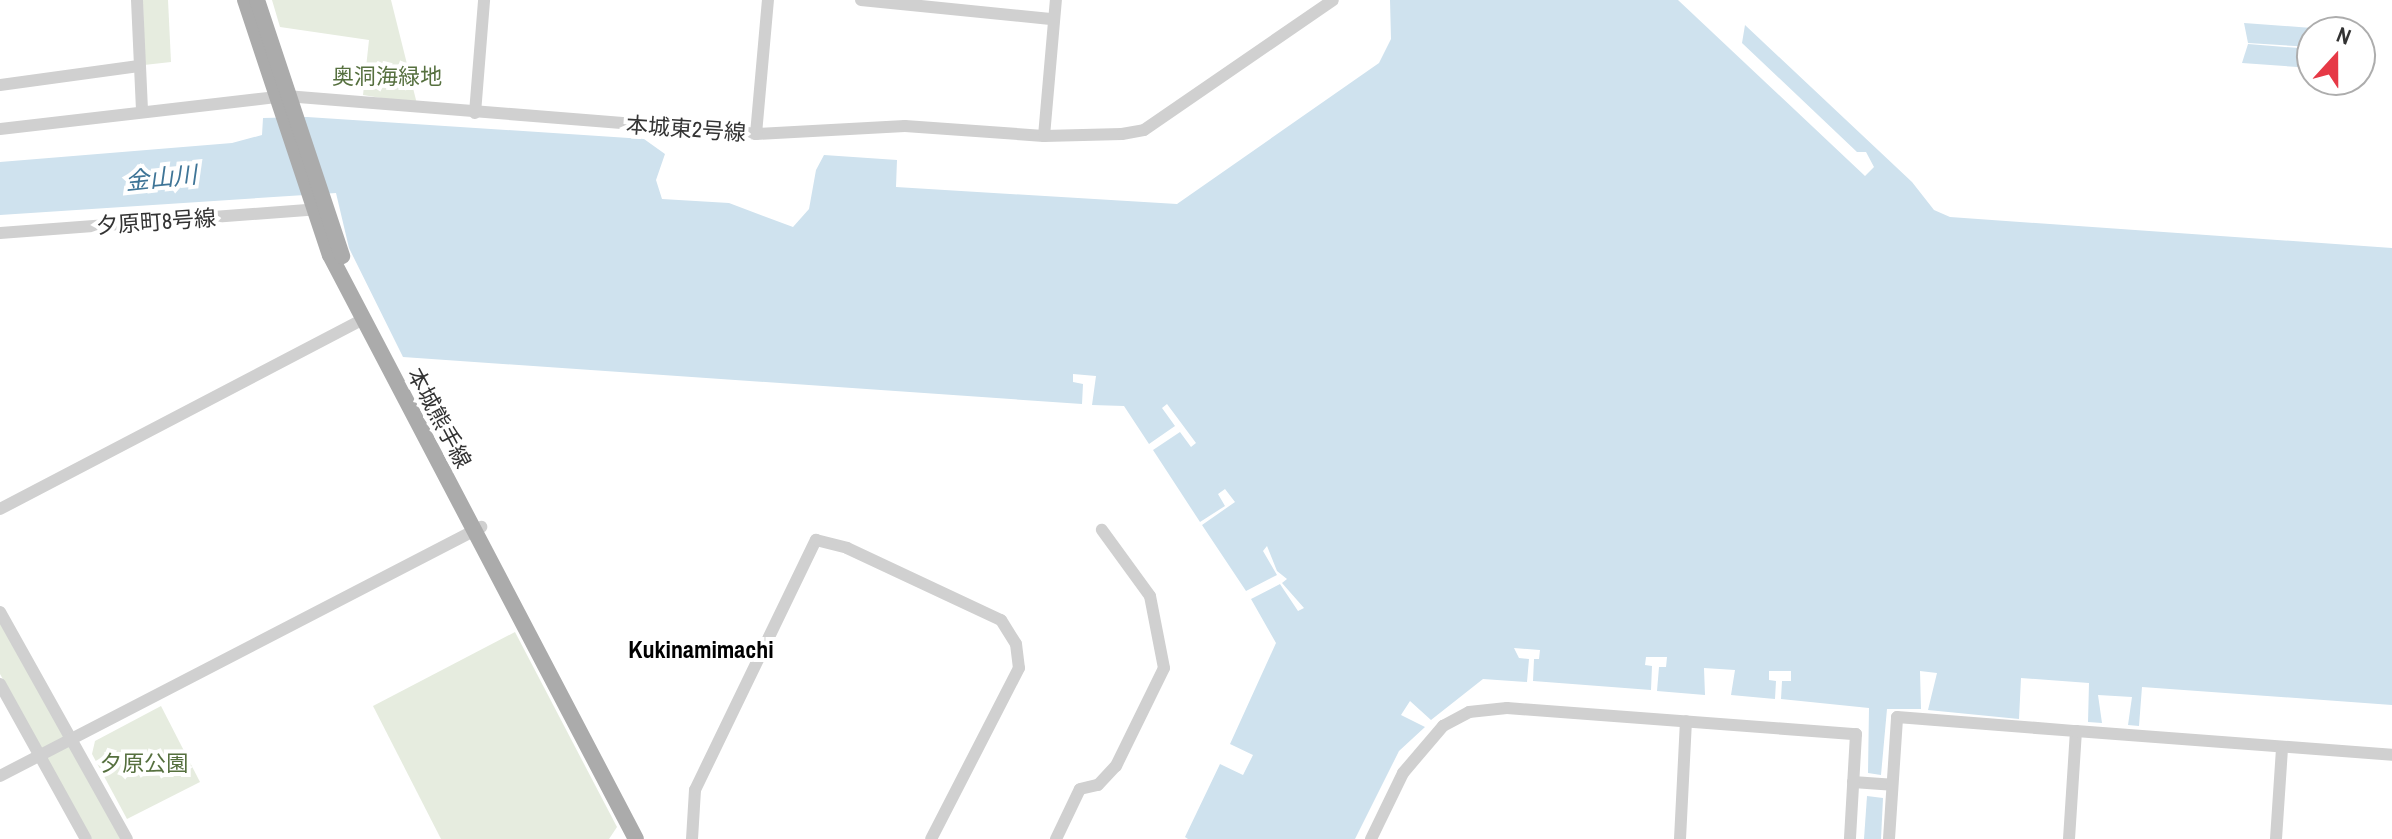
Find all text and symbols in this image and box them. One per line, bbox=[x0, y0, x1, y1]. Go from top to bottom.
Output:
north arrow bbox=[2296, 16, 2376, 96]
text: N bbox=[2332, 19, 2355, 52]
park label: 奥洞海緑地 bbox=[332, 64, 442, 90]
street label: 本城東2号線 bbox=[625, 112, 747, 146]
water label: 金山川 bbox=[124, 160, 198, 196]
street label: 夕原町8号線 bbox=[95, 205, 217, 239]
street label: 本城熊手線 bbox=[402, 363, 476, 473]
district label: Kukinamimachi bbox=[628, 636, 774, 664]
park label: 夕原公園 bbox=[100, 751, 188, 777]

